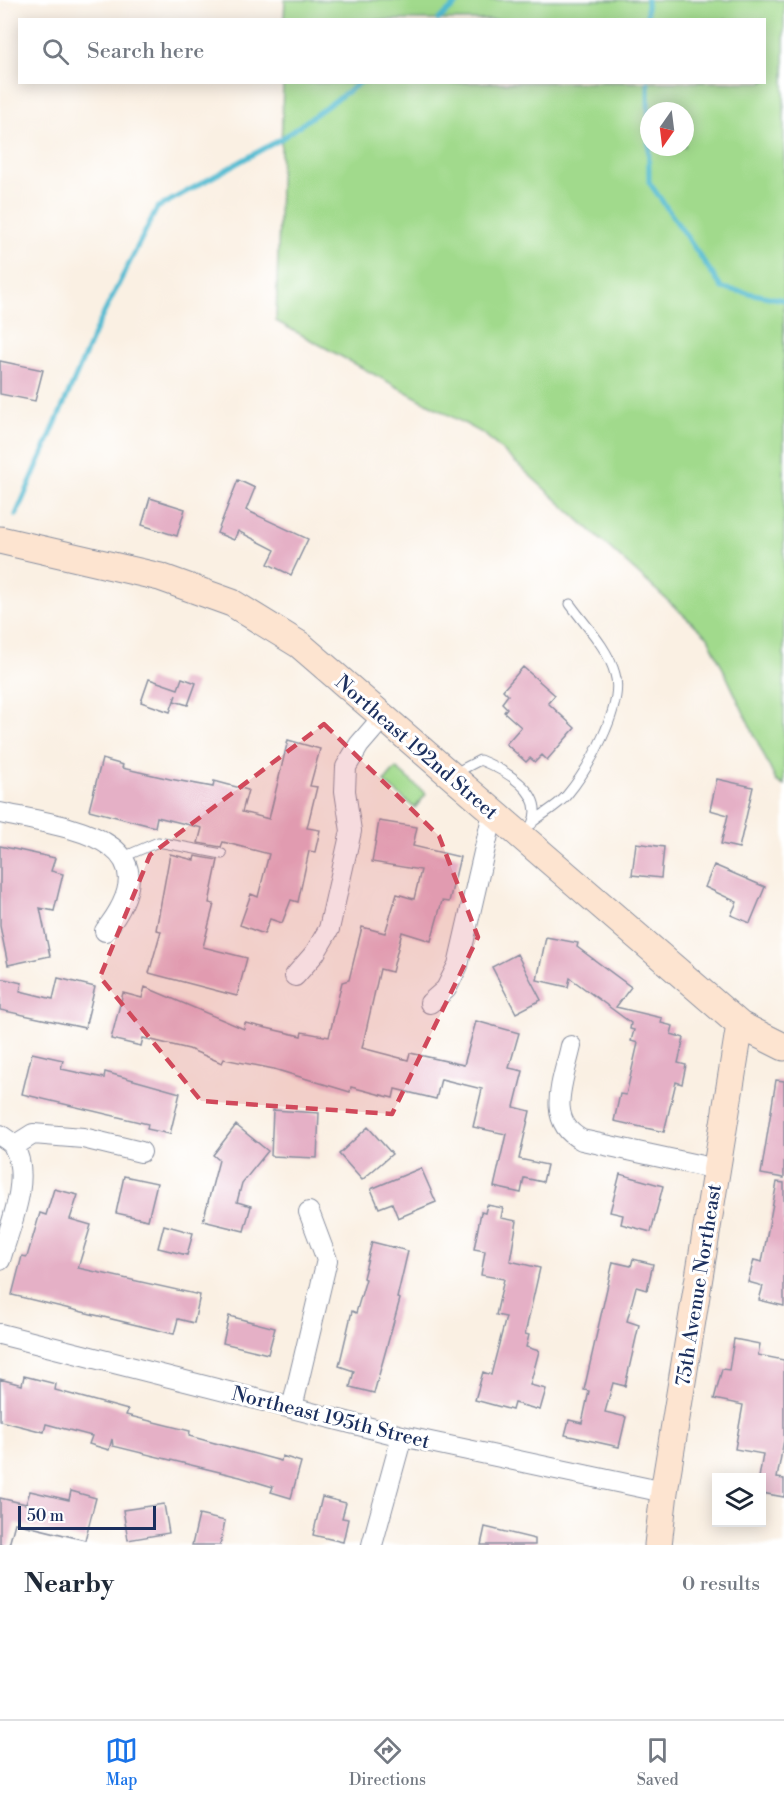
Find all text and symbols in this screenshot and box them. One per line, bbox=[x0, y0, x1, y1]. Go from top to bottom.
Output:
search box bbox=[18, 18, 766, 84]
icon: search bbox=[39, 35, 72, 68]
text: Search here bbox=[87, 38, 204, 65]
north arrow bbox=[640, 102, 694, 156]
street label: Northeast 192nd Street bbox=[329, 671, 503, 826]
street label: 75th Avenue Northeast bbox=[671, 1182, 728, 1388]
street label: Northeast 195th Street bbox=[229, 1382, 432, 1455]
map controls bbox=[712, 1473, 766, 1527]
button: layers bbox=[712, 1473, 766, 1527]
scale bar bbox=[18, 1503, 156, 1530]
text: 50 m bbox=[27, 1506, 64, 1526]
text: Nearby bbox=[24, 1568, 114, 1600]
text: 0 results bbox=[682, 1572, 760, 1597]
tab: Map bbox=[105, 1734, 138, 1790]
tab: Directions bbox=[349, 1734, 426, 1790]
tab: Saved bbox=[637, 1734, 679, 1790]

